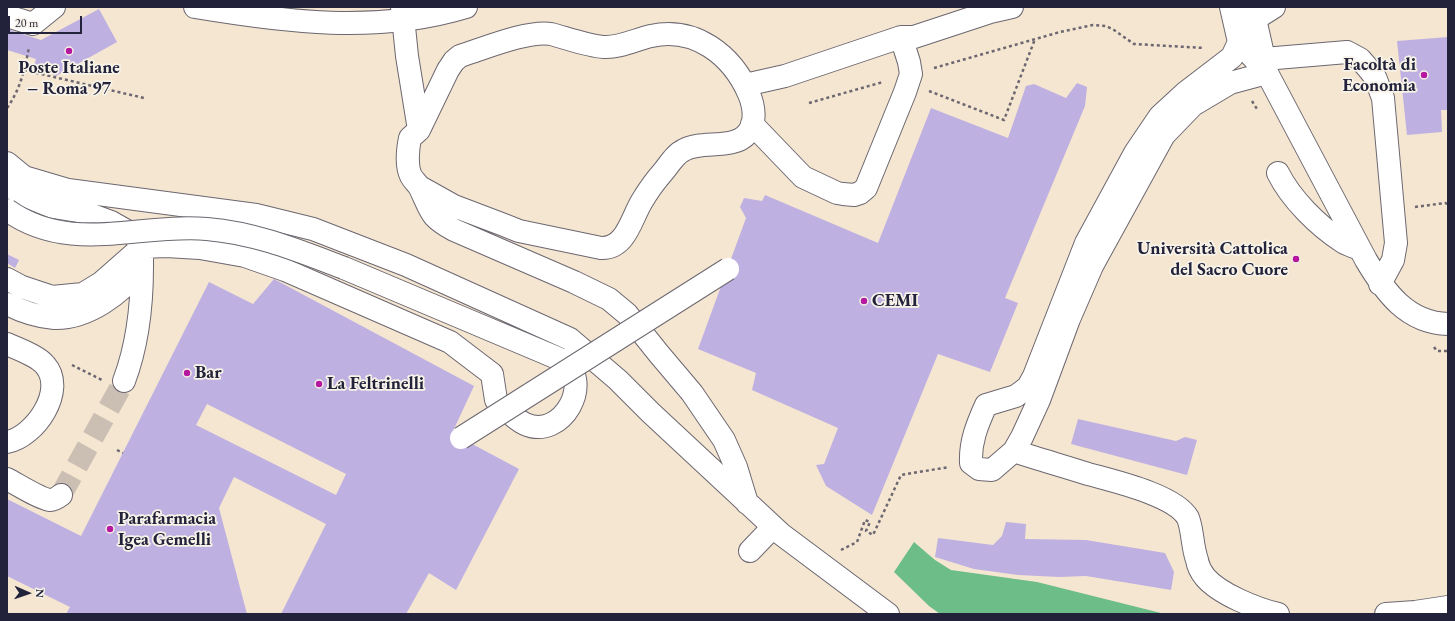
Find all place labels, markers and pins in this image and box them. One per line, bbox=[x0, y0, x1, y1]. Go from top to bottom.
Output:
marker: Poste Italiane – Roma 97 bbox=[64, 46, 74, 56]
place label: Facoltà di Economia bbox=[1342, 54, 1416, 96]
place label: Poste Italiane – Roma 97 bbox=[18, 57, 120, 100]
marker: Facoltà di Economia bbox=[1419, 70, 1429, 80]
place label: Università Cattolica del Sacro Cuore bbox=[1137, 238, 1288, 280]
marker: Università Cattolica del Sacro Cuore bbox=[1291, 254, 1301, 264]
place label: CEMI bbox=[872, 290, 918, 312]
marker: CEMI bbox=[859, 296, 869, 306]
place label: Bar bbox=[195, 362, 222, 384]
marker: Bar bbox=[182, 368, 192, 378]
place label: La Feltrinelli bbox=[327, 373, 424, 395]
marker: La Feltrinelli bbox=[314, 379, 324, 389]
place label: Parafarmacia Igea Gemelli bbox=[118, 508, 216, 550]
marker: Parafarmacia Igea Gemelli bbox=[105, 524, 115, 534]

